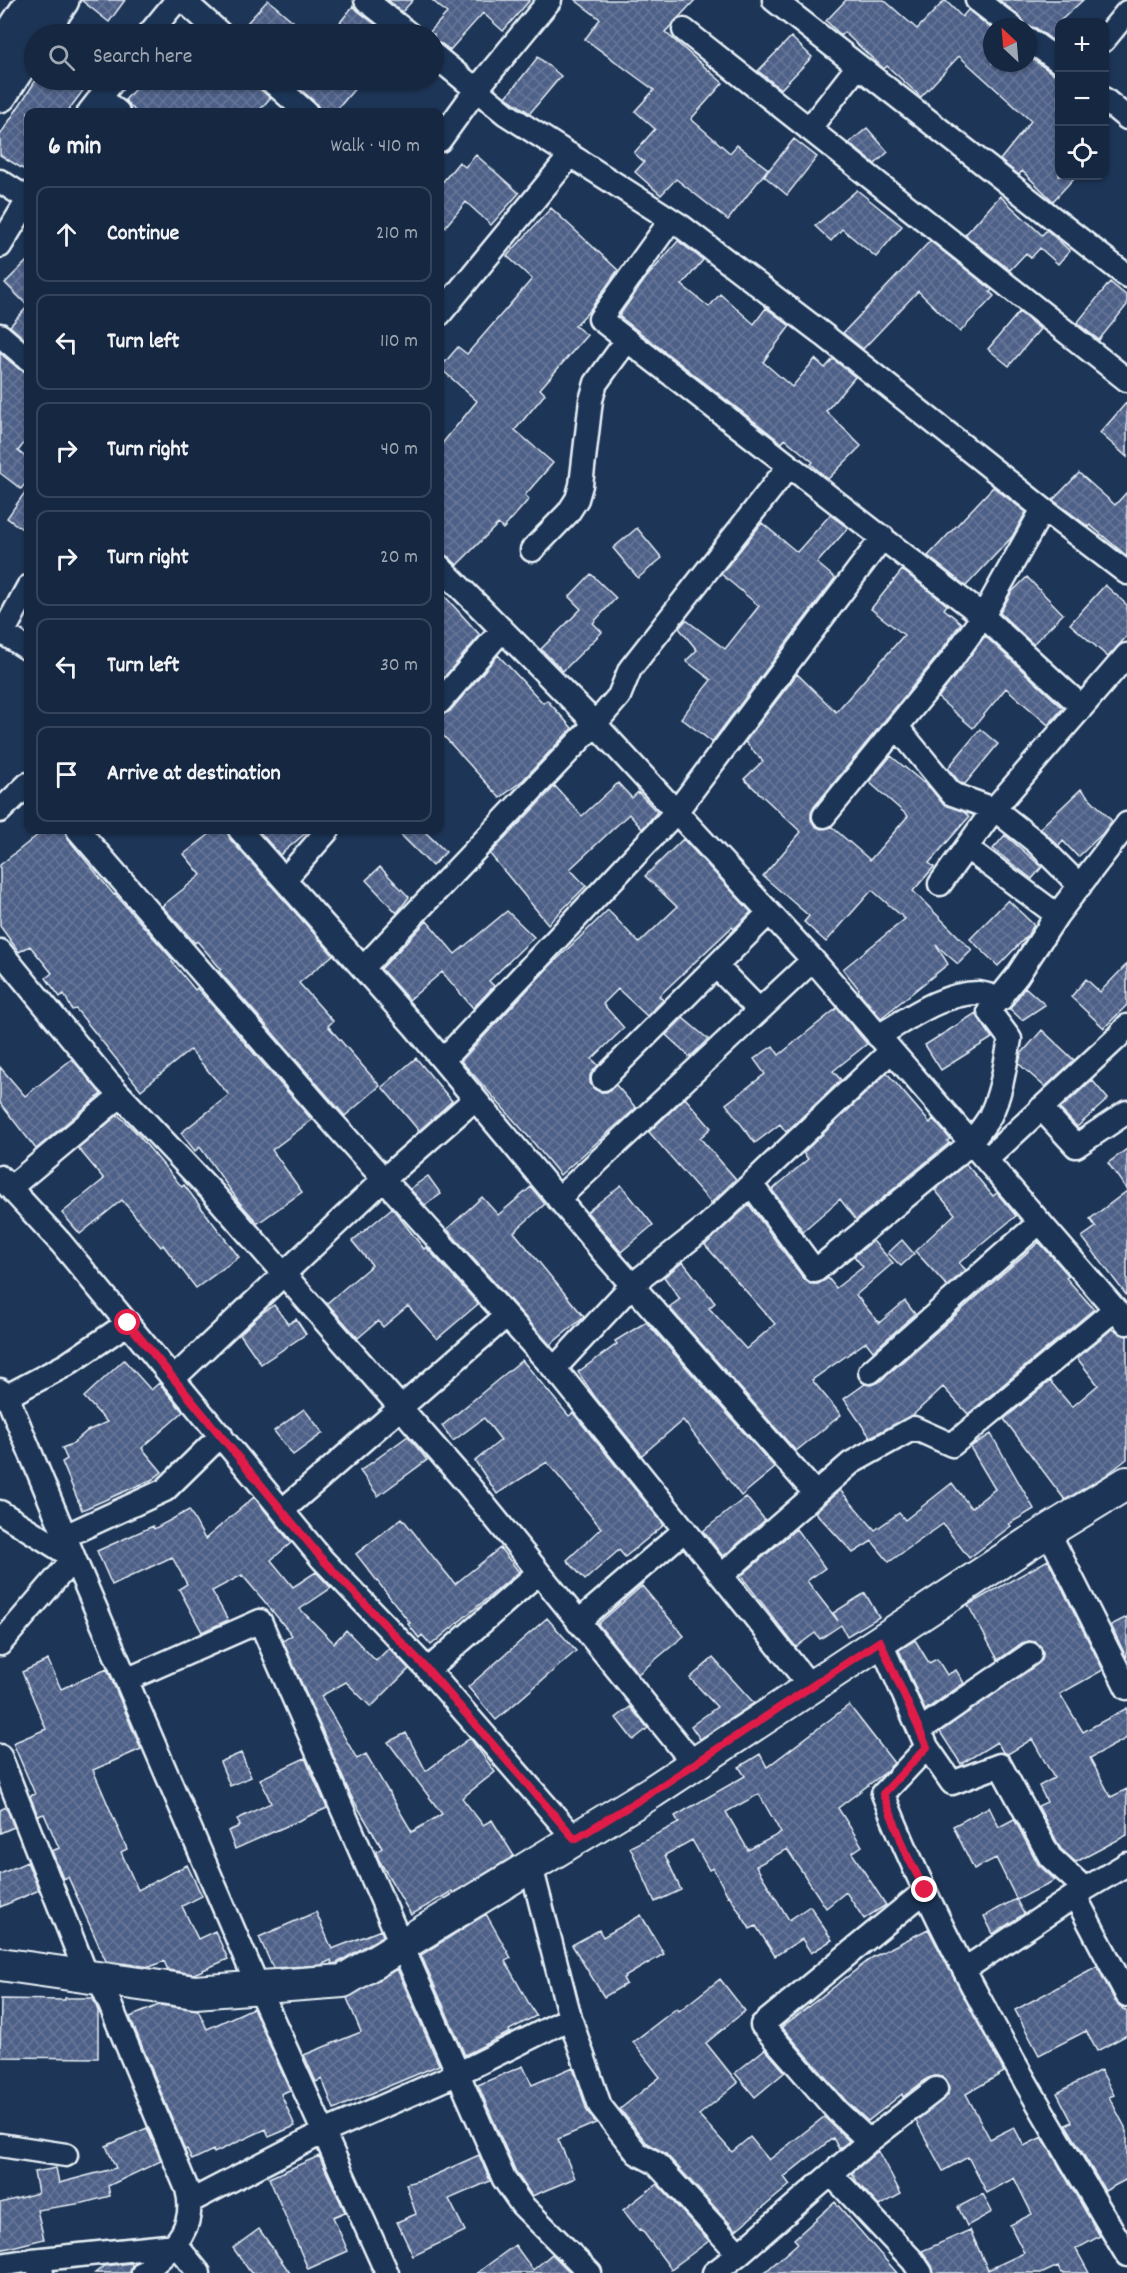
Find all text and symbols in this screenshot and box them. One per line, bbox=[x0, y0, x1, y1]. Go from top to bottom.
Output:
north arrow bbox=[983, 18, 1037, 72]
map controls bbox=[1055, 18, 1109, 180]
button: + bbox=[1055, 18, 1109, 72]
search box bbox=[24, 24, 444, 90]
icon: search bbox=[45, 41, 78, 74]
text: Search here bbox=[93, 42, 192, 73]
button: − bbox=[1055, 72, 1109, 126]
button: locate bbox=[1055, 126, 1109, 180]
text: 6 min bbox=[48, 129, 101, 166]
text: Walk · 410 m bbox=[331, 133, 420, 161]
icon: ahead bbox=[50, 218, 83, 251]
text: Continue bbox=[107, 219, 179, 250]
text: 210 m bbox=[376, 220, 418, 248]
icon: left bbox=[50, 326, 83, 359]
text: Turn left bbox=[107, 327, 179, 358]
text: 110 m bbox=[380, 328, 418, 356]
icon: right bbox=[50, 434, 83, 467]
text: Turn right bbox=[107, 435, 189, 466]
text: 40 m bbox=[380, 436, 418, 464]
icon: right bbox=[50, 542, 83, 575]
text: Turn right bbox=[107, 543, 189, 574]
text: 20 m bbox=[380, 544, 418, 572]
icon: left bbox=[50, 650, 83, 683]
text: Turn left bbox=[107, 651, 179, 682]
text: 30 m bbox=[380, 652, 418, 680]
icon: arrive bbox=[50, 758, 83, 791]
text: Arrive at destination bbox=[107, 759, 281, 790]
route start bbox=[114, 1309, 140, 1335]
route end bbox=[911, 1876, 937, 1902]

